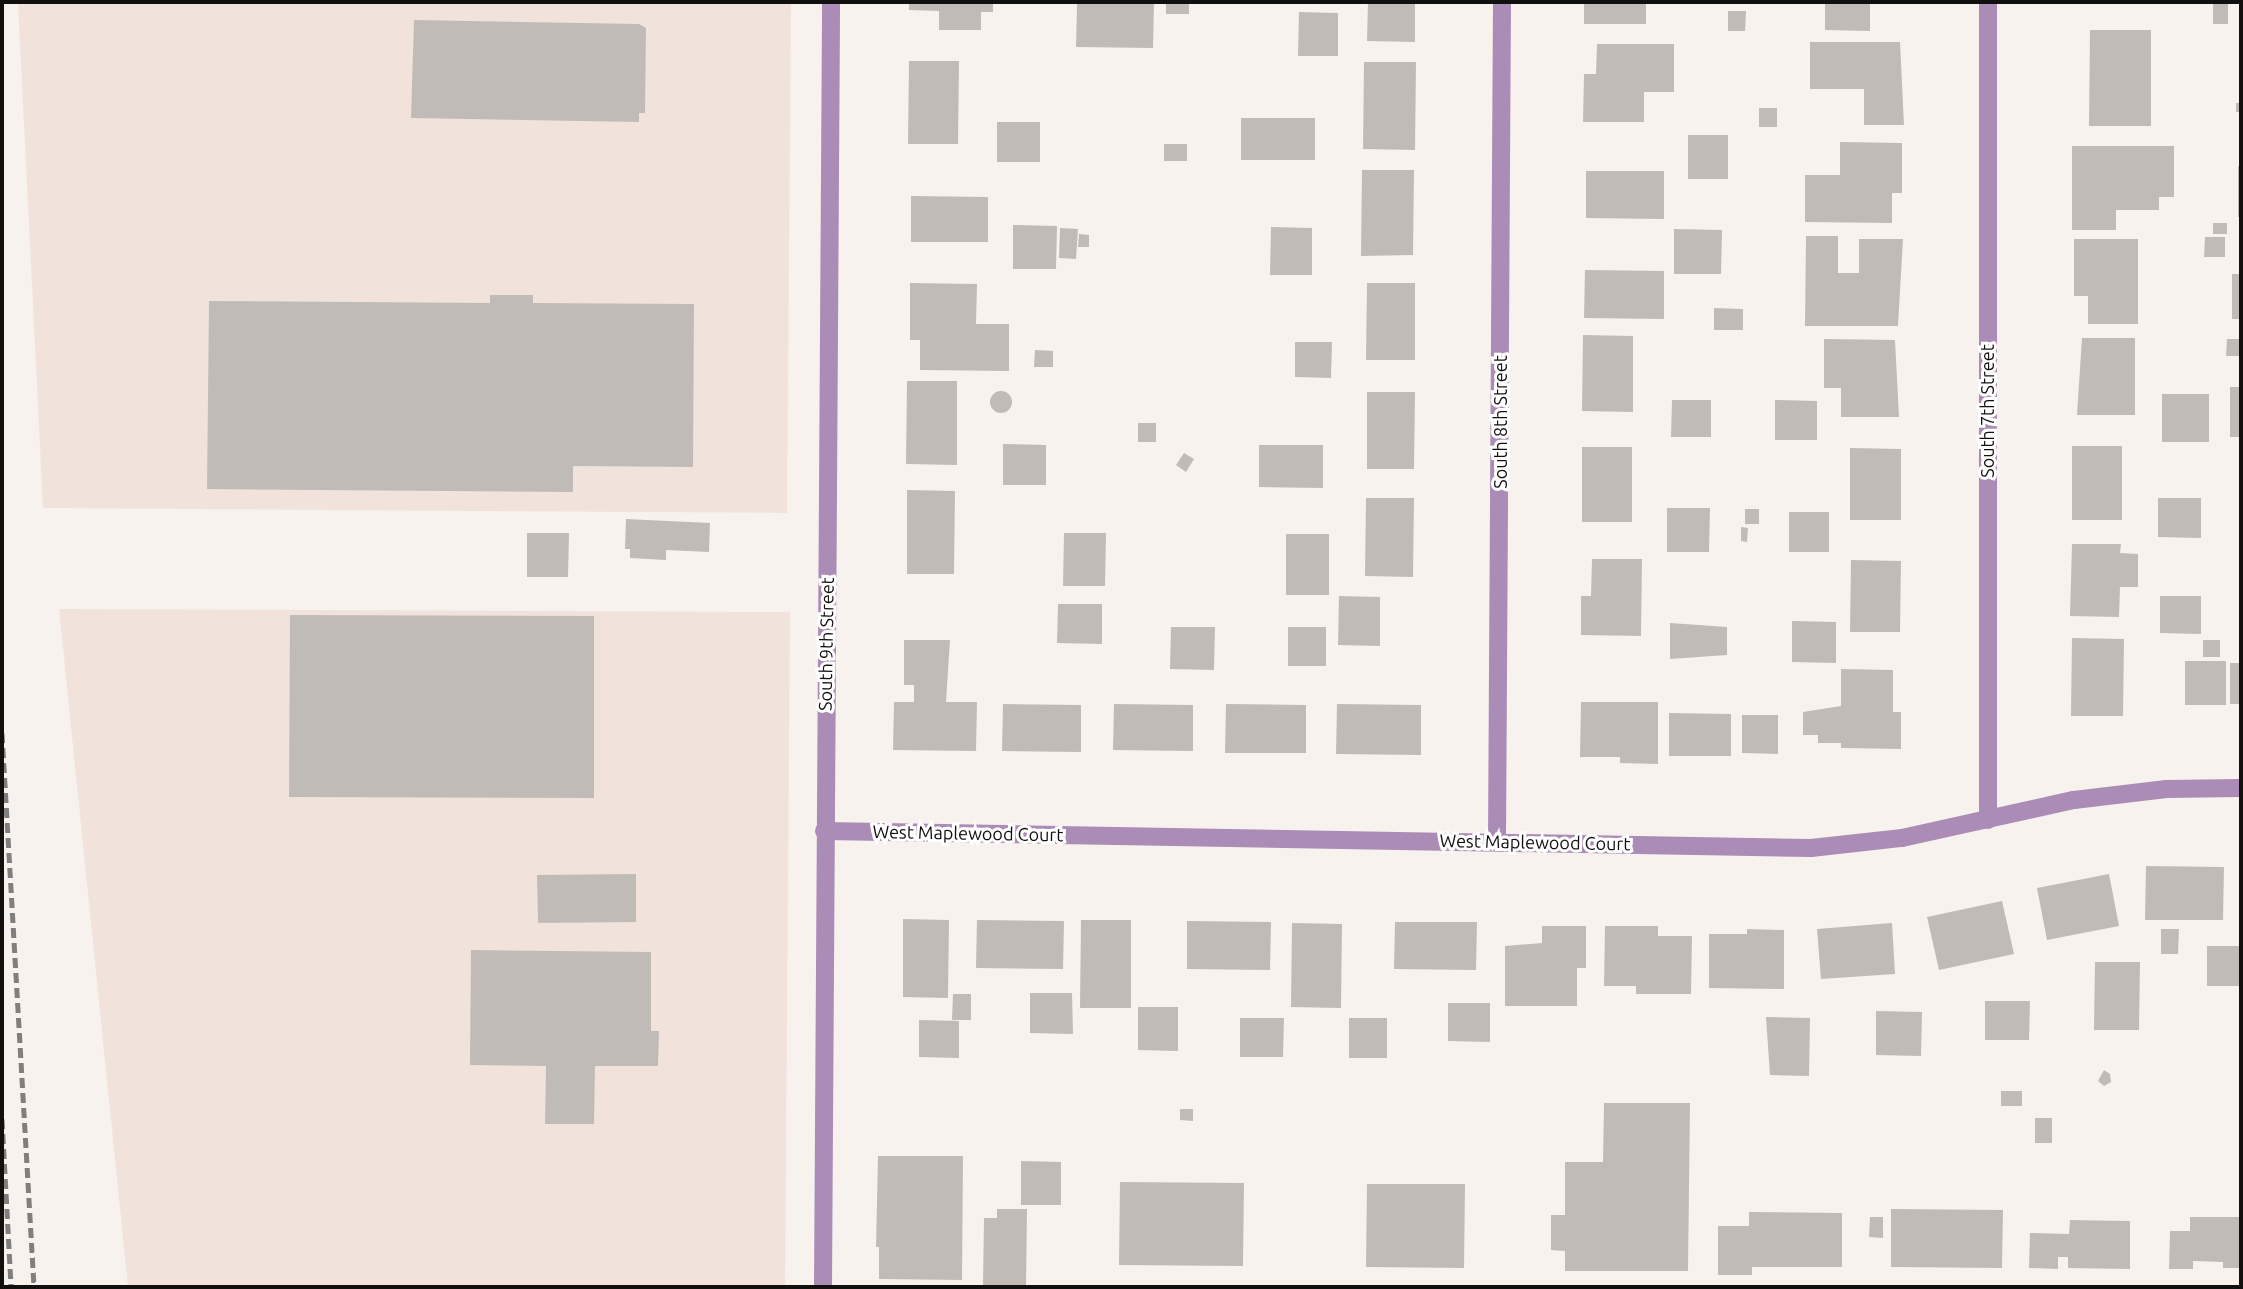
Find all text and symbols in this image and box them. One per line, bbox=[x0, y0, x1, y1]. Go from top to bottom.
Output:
street label: South 7th Street bbox=[1976, 344, 1998, 478]
street label: South 8th Street bbox=[1489, 355, 1511, 489]
street label: South 9th Street bbox=[814, 577, 838, 711]
street label: West Maplewood Court bbox=[872, 821, 1064, 845]
street label: West Maplewood Court bbox=[1439, 830, 1631, 854]

